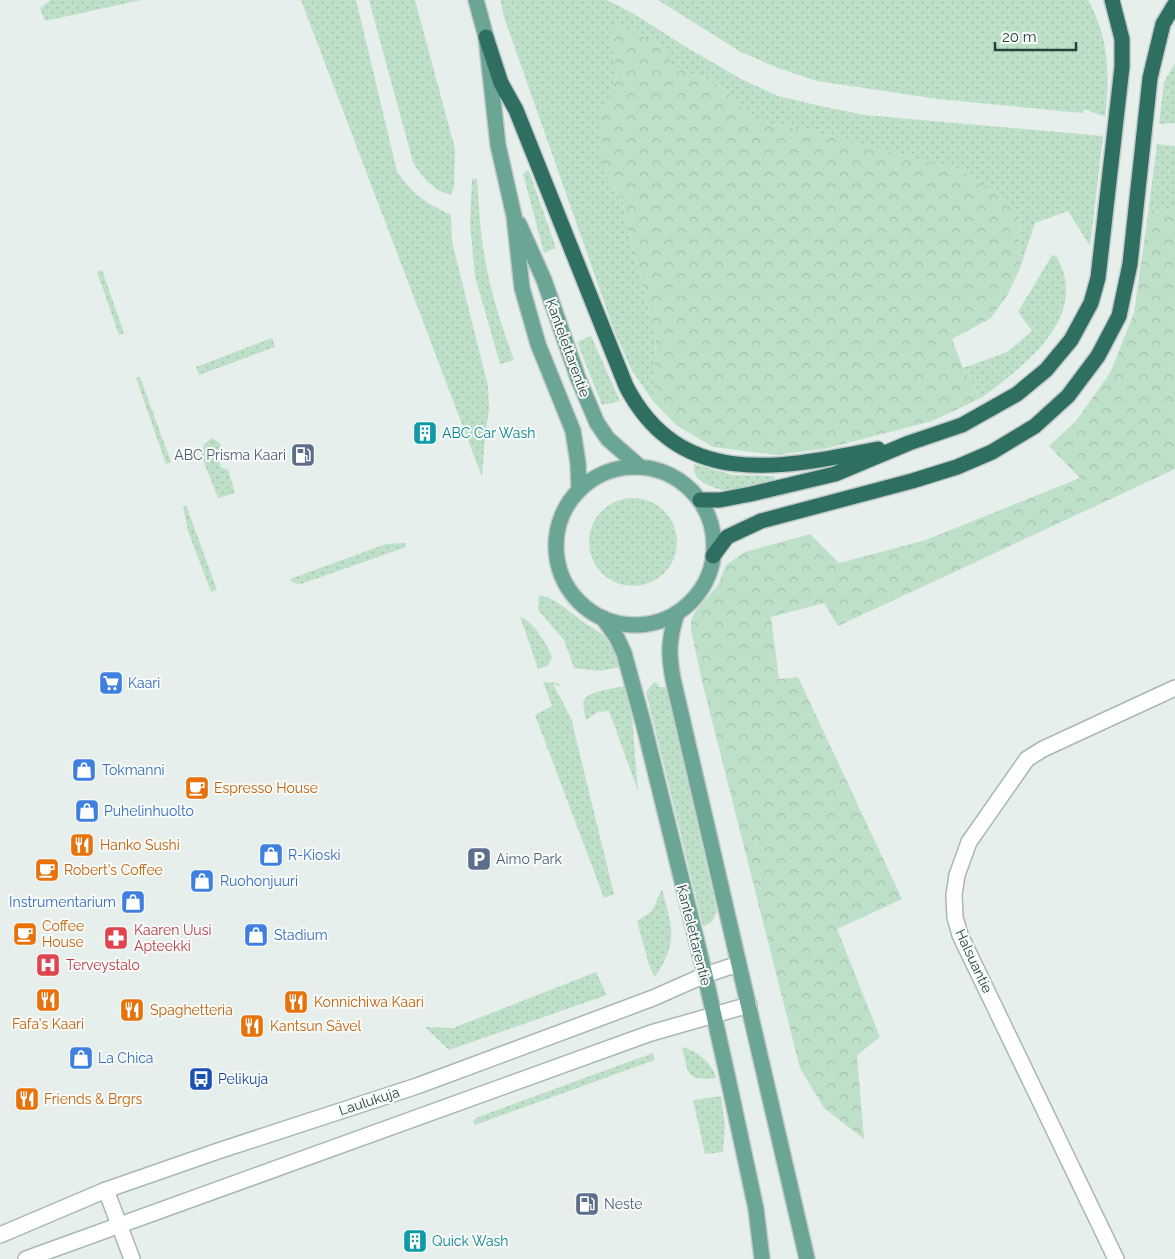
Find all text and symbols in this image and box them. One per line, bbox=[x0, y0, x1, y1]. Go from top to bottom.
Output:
scale bar bbox=[995, 20, 1076, 52]
text: 20 m bbox=[1002, 28, 1037, 46]
street label: Kantelettarentie bbox=[543, 297, 593, 399]
building icon: ABC Car Wash bbox=[412, 420, 438, 446]
place label: ABC Car Wash bbox=[442, 425, 535, 441]
fuel station icon: ABC Prisma Kaari bbox=[290, 442, 316, 468]
place label: ABC Prisma Kaari bbox=[174, 447, 286, 463]
supermarket icon: Kaari bbox=[98, 670, 124, 696]
place label: Kaari bbox=[128, 675, 160, 691]
shop icon: Tokmanni bbox=[71, 757, 97, 783]
place label: Tokmanni bbox=[102, 762, 165, 778]
cafe icon: Espresso House bbox=[184, 775, 210, 801]
place label: Espresso House bbox=[214, 780, 318, 796]
shop icon: Puhelinhuolto bbox=[74, 798, 100, 824]
place label: Puhelinhuolto bbox=[104, 803, 194, 819]
restaurant icon: Hanko Sushi bbox=[69, 832, 95, 858]
place label: Hanko Sushi bbox=[100, 837, 180, 853]
shop icon: R-Kioski bbox=[258, 842, 284, 868]
parking icon: Aimo Park bbox=[466, 846, 492, 872]
place label: R-Kioski bbox=[288, 847, 341, 863]
place label: Aimo Park bbox=[496, 851, 562, 867]
cafe icon: Robert's Coffee bbox=[34, 857, 60, 883]
place label: Robert's Coffee bbox=[64, 862, 163, 878]
shop icon: Ruohonjuuri bbox=[189, 868, 215, 894]
place label: Ruohonjuuri bbox=[220, 873, 298, 889]
street label: Kantelettarentie bbox=[674, 883, 714, 987]
shop icon: Instrumentarium bbox=[120, 889, 146, 915]
place label: Instrumentarium bbox=[9, 894, 116, 910]
place label: Coffee House bbox=[42, 918, 84, 950]
cafe icon: Coffee House bbox=[12, 921, 38, 947]
place label: Kaaren Uusi Apteekki bbox=[134, 922, 211, 954]
shop icon: Stadium bbox=[243, 922, 269, 948]
pharmacy icon: Kaaren Uusi Apteekki bbox=[103, 925, 129, 951]
place label: Stadium bbox=[274, 927, 328, 943]
street label: Halsuantie bbox=[952, 927, 996, 995]
hospital icon: Terveystalo bbox=[35, 952, 61, 978]
place label: Terveystalo bbox=[66, 957, 140, 973]
restaurant icon: Fafa's Kaari bbox=[35, 987, 61, 1013]
restaurant icon: Konnichiwa Kaari bbox=[283, 989, 309, 1015]
place label: Konnichiwa Kaari bbox=[314, 994, 424, 1010]
restaurant icon: Spaghetteria bbox=[119, 997, 145, 1023]
place label: Spaghetteria bbox=[150, 1002, 233, 1018]
restaurant icon: Kantsun Sävel bbox=[239, 1013, 265, 1039]
place label: Fafa's Kaari bbox=[12, 1016, 84, 1032]
place label: Kantsun Sävel bbox=[270, 1018, 362, 1034]
shop icon: La Chica bbox=[68, 1045, 94, 1071]
place label: La Chica bbox=[98, 1050, 154, 1066]
bus stop icon: Pelikuja bbox=[188, 1066, 214, 1092]
place label: Pelikuja bbox=[218, 1071, 268, 1087]
street label: Laulukuja bbox=[337, 1084, 401, 1118]
restaurant icon: Friends & Brgrs bbox=[14, 1086, 40, 1112]
place label: Friends & Brgrs bbox=[44, 1091, 143, 1107]
fuel station icon: Neste bbox=[574, 1191, 600, 1217]
place label: Neste bbox=[604, 1196, 642, 1212]
building icon: Quick Wash bbox=[402, 1228, 428, 1254]
place label: Quick Wash bbox=[432, 1233, 509, 1249]

